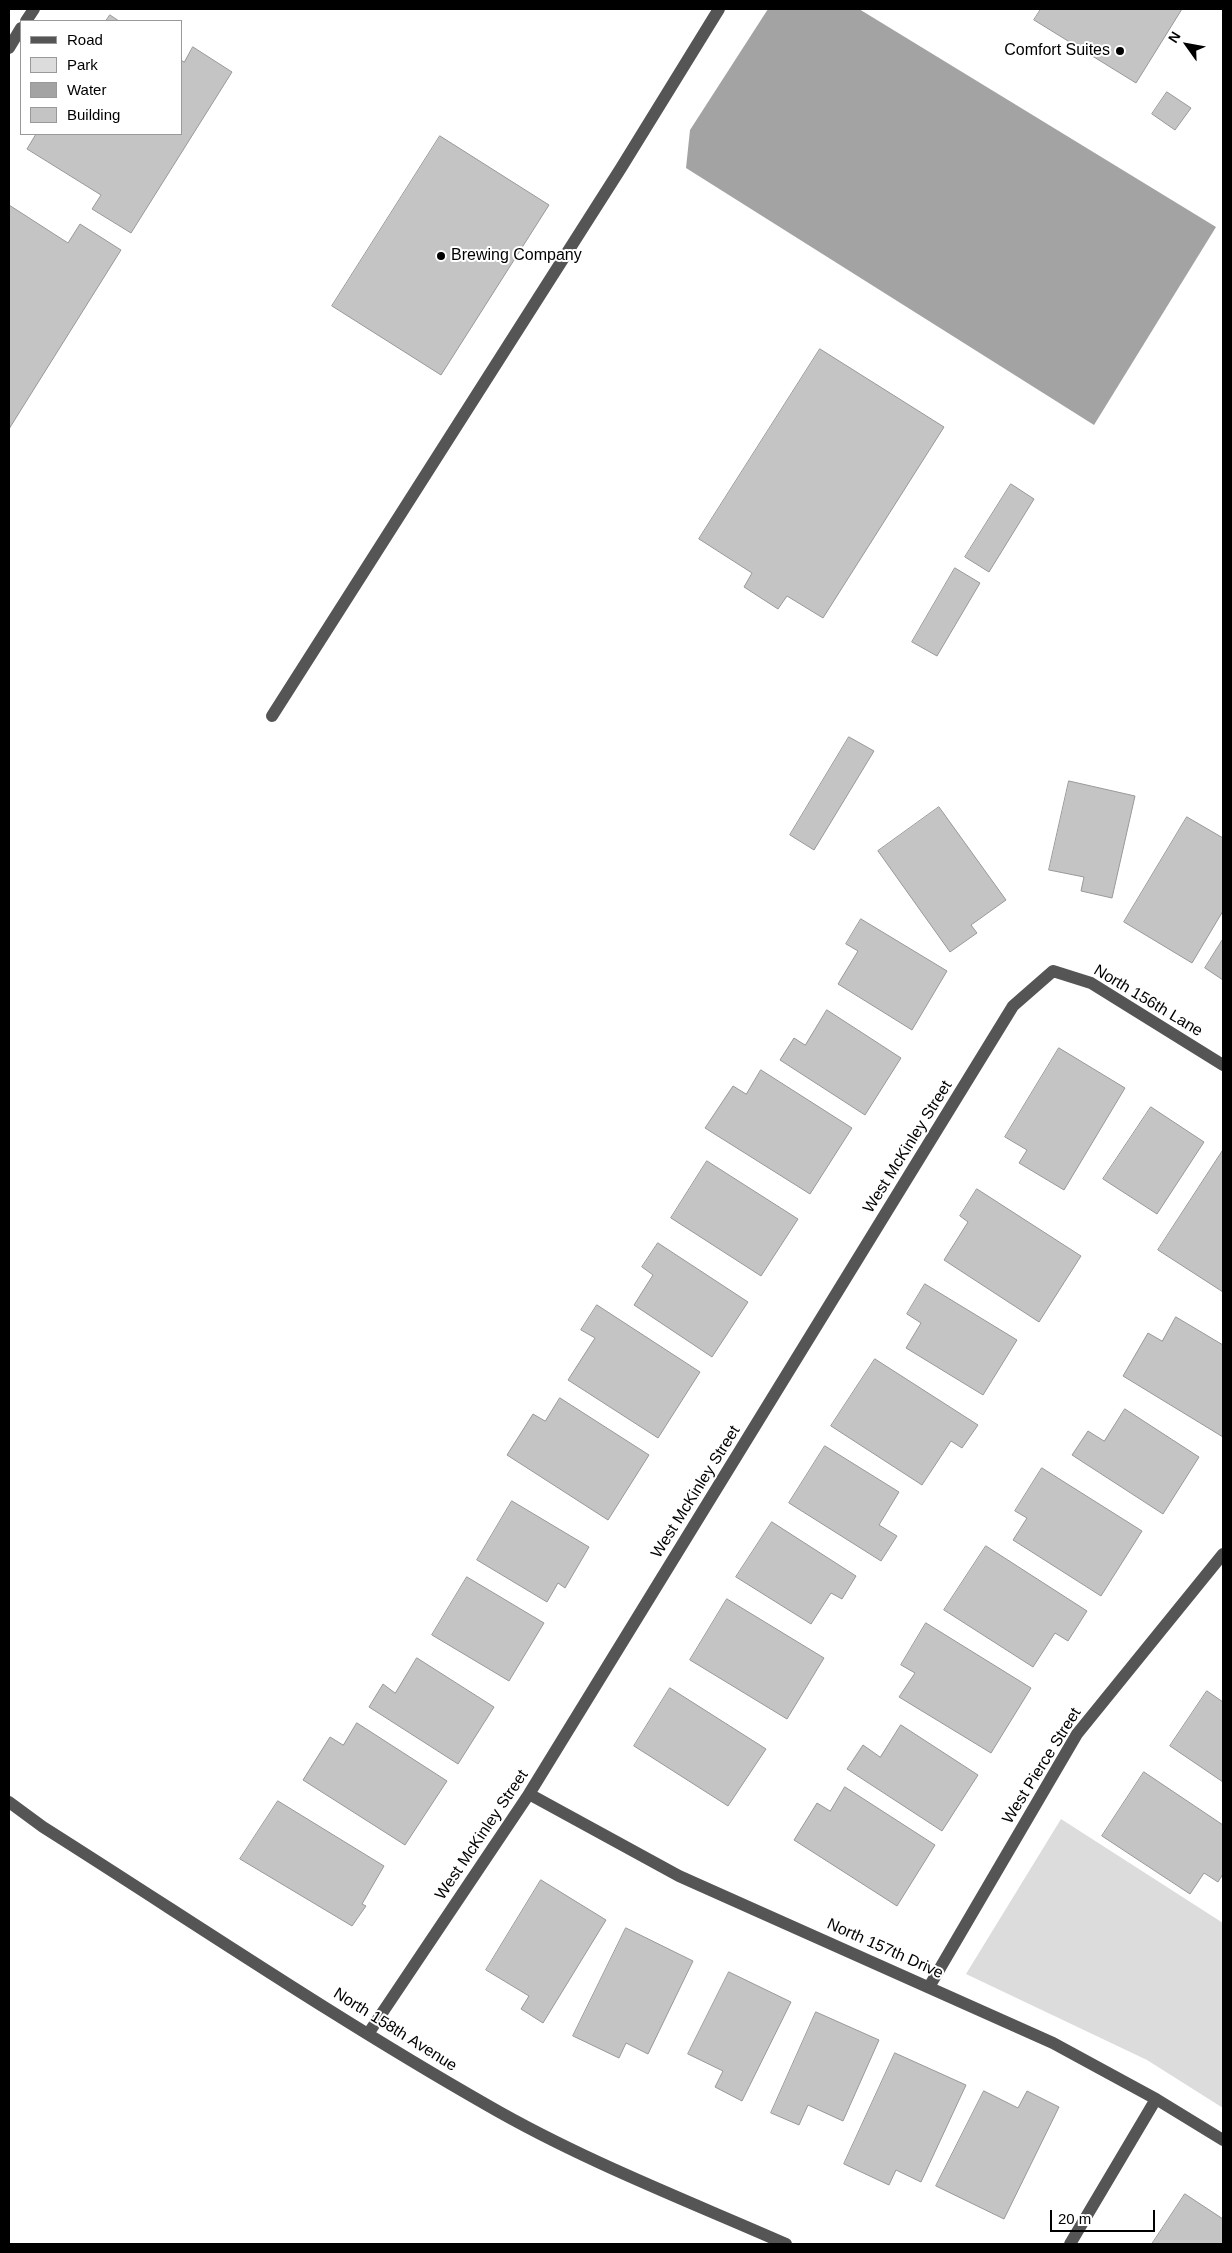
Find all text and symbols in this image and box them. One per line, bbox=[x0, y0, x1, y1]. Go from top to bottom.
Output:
legend bbox=[20, 20, 182, 135]
north arrow bbox=[1162, 20, 1212, 70]
text: N bbox=[1165, 29, 1184, 46]
text: Road bbox=[67, 31, 103, 48]
place label: Comfort Suites bbox=[1004, 41, 1110, 61]
marker: Comfort Suites bbox=[1114, 45, 1126, 57]
text: Park bbox=[67, 56, 98, 73]
text: Water bbox=[67, 81, 106, 98]
text: Building bbox=[67, 106, 120, 123]
place label: Brewing Company bbox=[451, 246, 582, 266]
marker: Brewing Company bbox=[435, 250, 447, 262]
street label: North 156th Lane bbox=[1090, 961, 1206, 1041]
street label: West McKinley Street bbox=[859, 1077, 957, 1217]
street label: West McKinley Street bbox=[647, 1422, 745, 1562]
street label: West Pierce Street bbox=[999, 1704, 1085, 1828]
street label: West McKinley Street bbox=[431, 1766, 533, 1904]
street label: North 157th Drive bbox=[824, 1915, 946, 1983]
street label: North 158th Avenue bbox=[330, 1984, 460, 2076]
scale bar bbox=[1052, 2200, 1157, 2232]
text: 20 m bbox=[1058, 2210, 1091, 2227]

